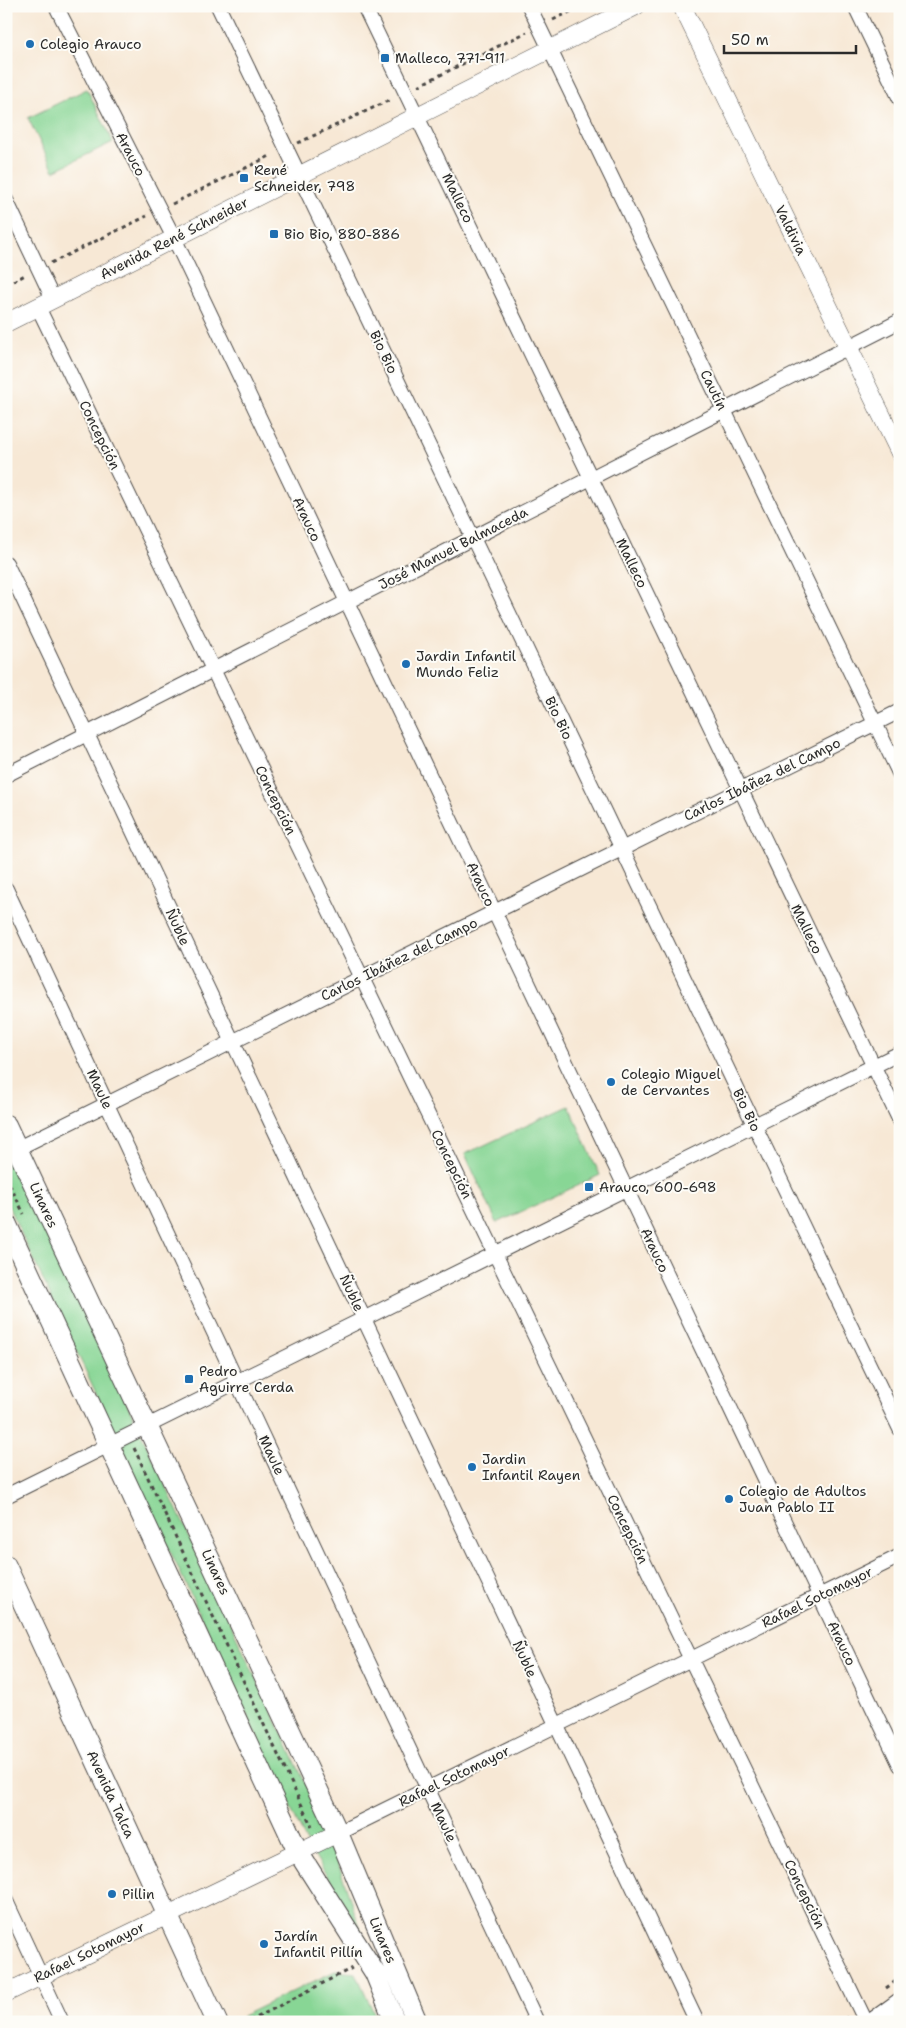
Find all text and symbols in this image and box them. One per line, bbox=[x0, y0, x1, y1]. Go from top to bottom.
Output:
scale bar bbox=[724, 22, 856, 54]
text: 50 m bbox=[731, 30, 769, 50]
place label: Colegio Arauco bbox=[40, 35, 141, 53]
marker: Colegio Arauco bbox=[24, 38, 36, 50]
place label: Malleco, 771-911 bbox=[395, 49, 505, 67]
marker: Malleco, 771-911 bbox=[379, 52, 391, 64]
street label: Arauco bbox=[112, 129, 150, 179]
place label: René Schneider, 798 bbox=[254, 161, 355, 195]
street label: Malleco bbox=[438, 170, 478, 226]
marker: René Schneider, 798 bbox=[238, 172, 250, 184]
street label: Avenida René Schneider bbox=[97, 193, 251, 283]
street label: Valdivia bbox=[771, 202, 811, 258]
place label: Bio Bio, 880-886 bbox=[284, 225, 400, 243]
marker: Bio Bio, 880-886 bbox=[268, 228, 280, 240]
street label: Bio Bio bbox=[366, 327, 402, 377]
street label: Cautín bbox=[696, 367, 732, 414]
street label: Concepción bbox=[75, 397, 125, 473]
street label: Arauco bbox=[289, 494, 325, 544]
street label: José Manuel Balmaceda bbox=[375, 502, 531, 594]
street label: Malleco bbox=[612, 535, 652, 591]
place label: Jardin Infantil Mundo Feliz bbox=[416, 647, 517, 681]
marker: Jardin Infantil Mundo Feliz bbox=[400, 658, 412, 670]
street label: Bio Bio bbox=[541, 693, 577, 743]
street label: Carlos Ibáñez del Campo bbox=[681, 733, 843, 825]
street label: Concepción bbox=[251, 762, 301, 838]
street label: Arauco bbox=[463, 859, 499, 909]
street label: Malleco bbox=[787, 901, 827, 957]
street label: Ñuble bbox=[162, 905, 195, 948]
street label: Carlos Ibáñez del Campo bbox=[318, 913, 480, 1005]
place label: Colegio Miguel de Cervantes bbox=[621, 1065, 721, 1099]
street label: Maule bbox=[83, 1066, 117, 1112]
marker: Colegio Miguel de Cervantes bbox=[605, 1076, 617, 1088]
street label: Bio Bio bbox=[729, 1085, 765, 1135]
street label: Concepción bbox=[427, 1126, 477, 1202]
place label: Arauco, 600-698 bbox=[599, 1178, 717, 1196]
street label: Linares bbox=[26, 1179, 62, 1231]
marker: Arauco, 600-698 bbox=[583, 1181, 595, 1193]
street label: Arauco bbox=[637, 1225, 673, 1275]
street label: Ñuble bbox=[336, 1271, 369, 1314]
place label: Pedro Aguirre Cerda bbox=[199, 1362, 294, 1396]
marker: Pedro Aguirre Cerda bbox=[183, 1373, 195, 1385]
street label: Maule bbox=[255, 1432, 289, 1478]
place label: Jardin Infantil Rayen bbox=[482, 1450, 581, 1484]
marker: Jardin Infantil Rayen bbox=[466, 1461, 478, 1473]
place label: Colegio de Adultos Juan Pablo II bbox=[739, 1482, 867, 1516]
street label: Concepción bbox=[603, 1491, 653, 1567]
marker: Colegio de Adultos Juan Pablo II bbox=[723, 1493, 735, 1505]
street label: Linares bbox=[198, 1546, 234, 1598]
street label: Rafael Sotomayor bbox=[759, 1562, 876, 1632]
street label: Arauco bbox=[824, 1618, 860, 1668]
street label: Ñuble bbox=[509, 1637, 542, 1680]
street label: Rafael Sotomayor bbox=[396, 1741, 513, 1811]
street label: Avenida Talca bbox=[83, 1747, 139, 1841]
street label: Maule bbox=[427, 1799, 461, 1845]
street label: Concepción bbox=[780, 1856, 830, 1932]
place label: Pillin bbox=[122, 1885, 155, 1903]
marker: Pillin bbox=[106, 1888, 118, 1900]
street label: Linares bbox=[365, 1914, 401, 1966]
street label: Rafael Sotomayor bbox=[31, 1917, 148, 1987]
place label: Jardín Infantil Pillín bbox=[274, 1927, 363, 1961]
marker: Jardín Infantil Pillín bbox=[258, 1938, 270, 1950]

